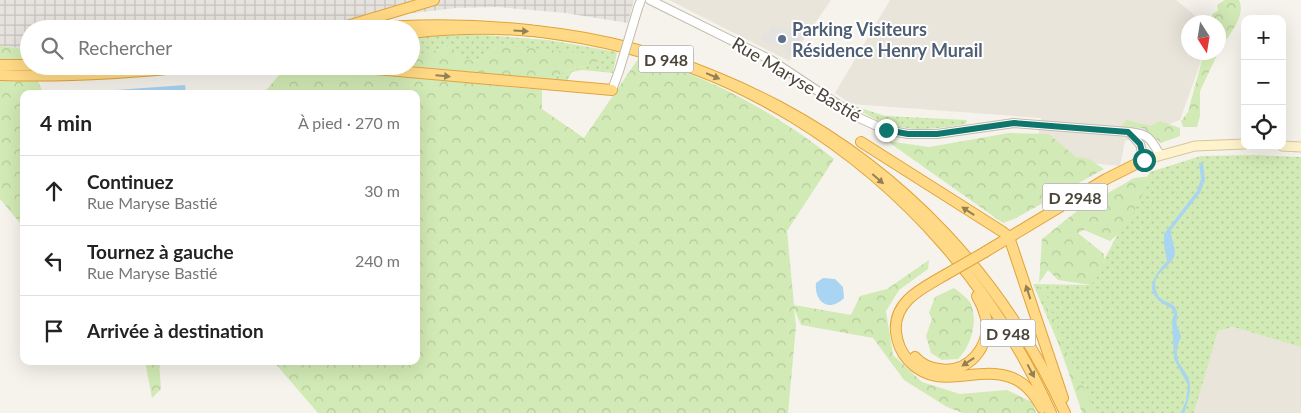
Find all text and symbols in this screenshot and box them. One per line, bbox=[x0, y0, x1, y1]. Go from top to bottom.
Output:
north arrow bbox=[1181, 15, 1226, 60]
map controls bbox=[1241, 15, 1286, 150]
button: + bbox=[1241, 15, 1286, 60]
place label: Parking Visiteurs Résidence Henry Murail bbox=[792, 18, 983, 61]
search box bbox=[20, 20, 420, 75]
one-way arrow bbox=[514, 27, 530, 35]
street label: Rue Maryse Bastié bbox=[728, 32, 866, 126]
marker: Parking Visiteurs Résidence Henry Murail bbox=[776, 33, 788, 45]
icon: search bbox=[38, 34, 66, 62]
text: Rechercher bbox=[78, 36, 172, 59]
road number: D 948 bbox=[638, 46, 694, 72]
button: − bbox=[1241, 60, 1286, 105]
one-way arrow bbox=[435, 72, 451, 80]
one-way arrow bbox=[706, 72, 720, 80]
button: locate bbox=[1241, 105, 1286, 150]
text: 4 min bbox=[40, 110, 92, 135]
text: À pied · 270 m bbox=[298, 113, 400, 132]
route end bbox=[875, 119, 898, 142]
route start bbox=[1133, 149, 1156, 172]
text: Continuez bbox=[87, 170, 173, 193]
one-way arrow bbox=[872, 173, 885, 184]
icon: ahead bbox=[40, 177, 68, 205]
text: 30 m bbox=[364, 181, 400, 200]
road number: D 2948 bbox=[1042, 183, 1108, 210]
text: Rue Maryse Bastié bbox=[87, 193, 218, 212]
one-way arrow bbox=[961, 206, 975, 215]
text: Tournez à gauche bbox=[87, 240, 234, 263]
icon: left bbox=[40, 247, 68, 275]
text: 240 m bbox=[355, 251, 400, 270]
text: Rue Maryse Bastié bbox=[87, 263, 218, 282]
one-way arrow bbox=[1023, 284, 1031, 299]
icon: arrive bbox=[40, 317, 68, 345]
text: Arrivée à destination bbox=[87, 319, 264, 342]
road number: D 948 bbox=[980, 319, 1036, 346]
one-way arrow bbox=[961, 358, 974, 367]
one-way arrow bbox=[1027, 364, 1035, 379]

